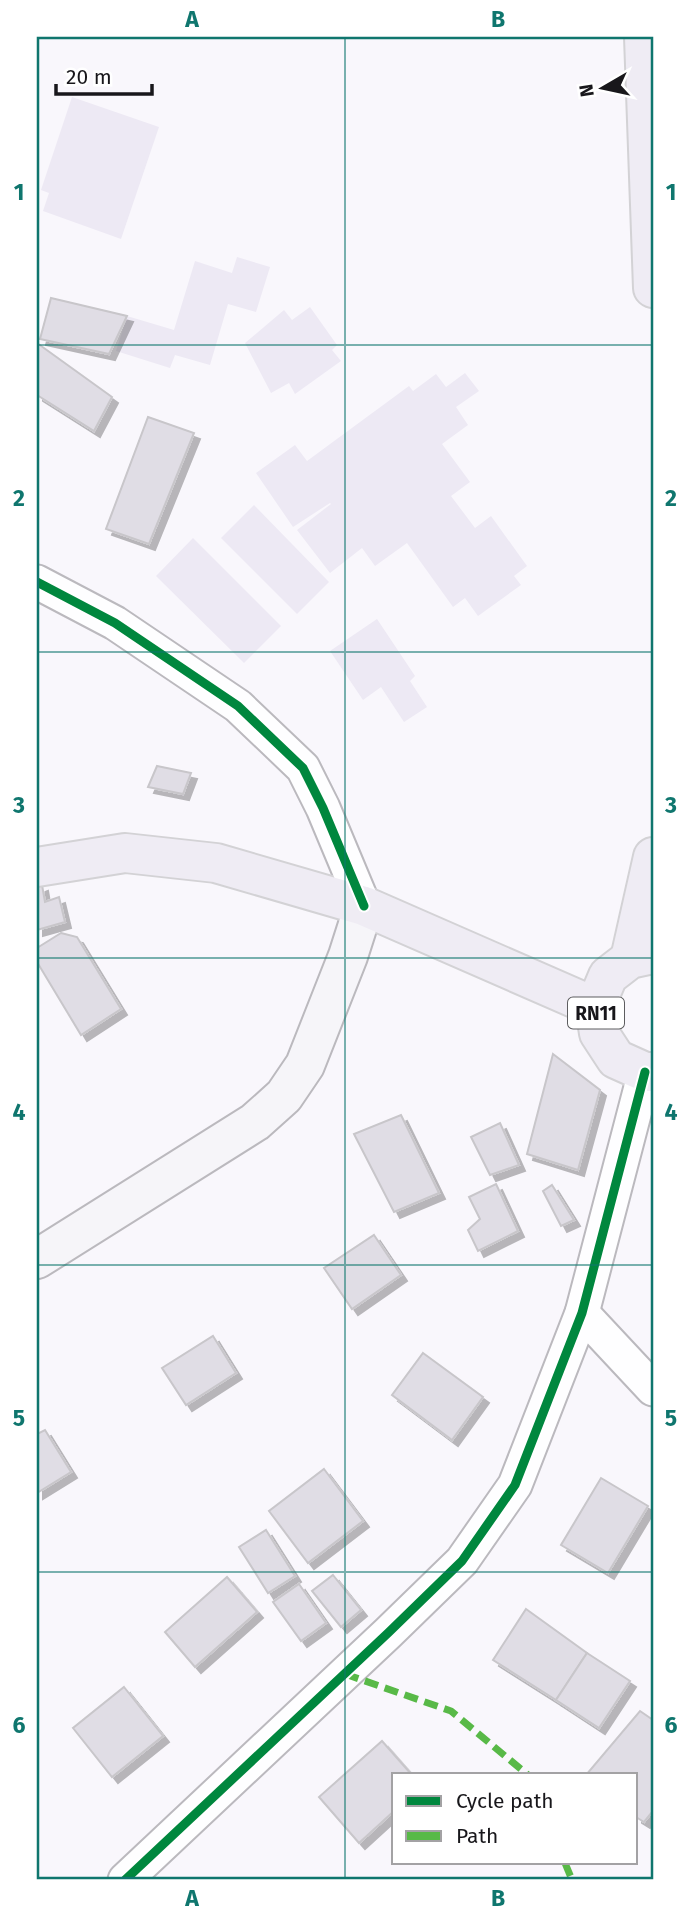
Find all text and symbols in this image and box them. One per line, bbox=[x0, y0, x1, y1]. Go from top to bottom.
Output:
text: A bbox=[184, 5, 199, 33]
text: B bbox=[491, 5, 505, 33]
scale bar bbox=[56, 52, 152, 96]
north arrow bbox=[568, 52, 638, 122]
text: 20 m bbox=[66, 64, 112, 90]
text: N bbox=[574, 83, 599, 99]
text: 1 bbox=[14, 178, 24, 206]
text: 1 bbox=[666, 178, 676, 206]
text: 2 bbox=[13, 484, 25, 512]
text: 2 bbox=[665, 484, 677, 512]
text: 3 bbox=[12, 791, 25, 819]
text: 3 bbox=[664, 791, 677, 819]
road number: RN11 bbox=[568, 998, 624, 1028]
text: 4 bbox=[13, 1098, 26, 1126]
text: 4 bbox=[665, 1098, 678, 1126]
text: 5 bbox=[13, 1404, 25, 1432]
text: 5 bbox=[665, 1404, 677, 1432]
text: 6 bbox=[13, 1711, 26, 1739]
text: 6 bbox=[665, 1711, 678, 1739]
legend bbox=[392, 1773, 638, 1864]
text: Cycle path bbox=[456, 1788, 554, 1814]
text: Path bbox=[456, 1823, 498, 1849]
text: A bbox=[184, 1884, 199, 1912]
text: B bbox=[491, 1884, 505, 1912]

